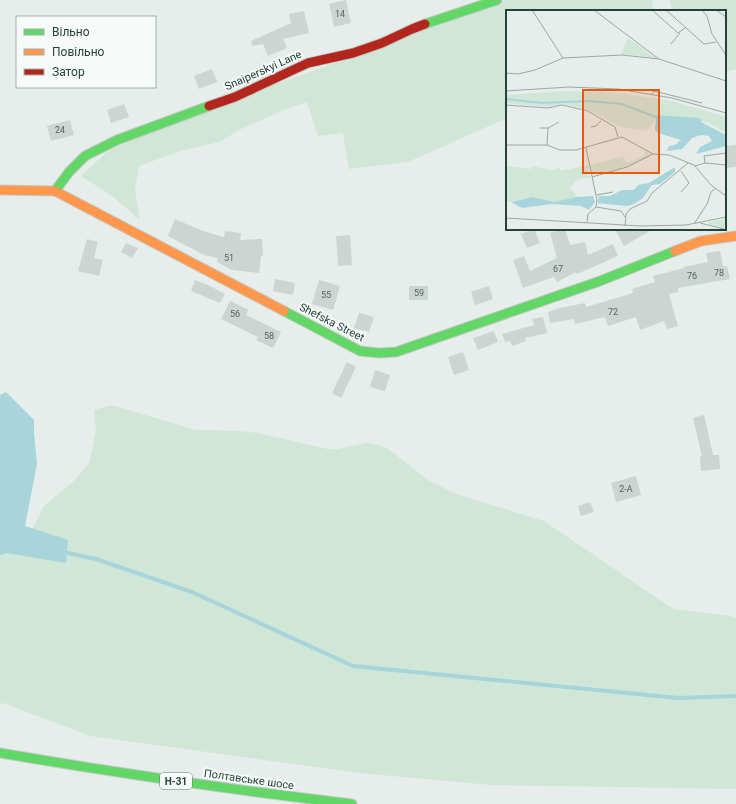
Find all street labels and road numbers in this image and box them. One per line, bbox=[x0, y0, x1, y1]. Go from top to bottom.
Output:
street label: Snaiperskyi Lane bbox=[223, 48, 304, 93]
street label: Shefska Street bbox=[297, 300, 367, 345]
street label: Полтавське шосе bbox=[203, 767, 295, 792]
road number: Н-31 bbox=[160, 773, 192, 789]

